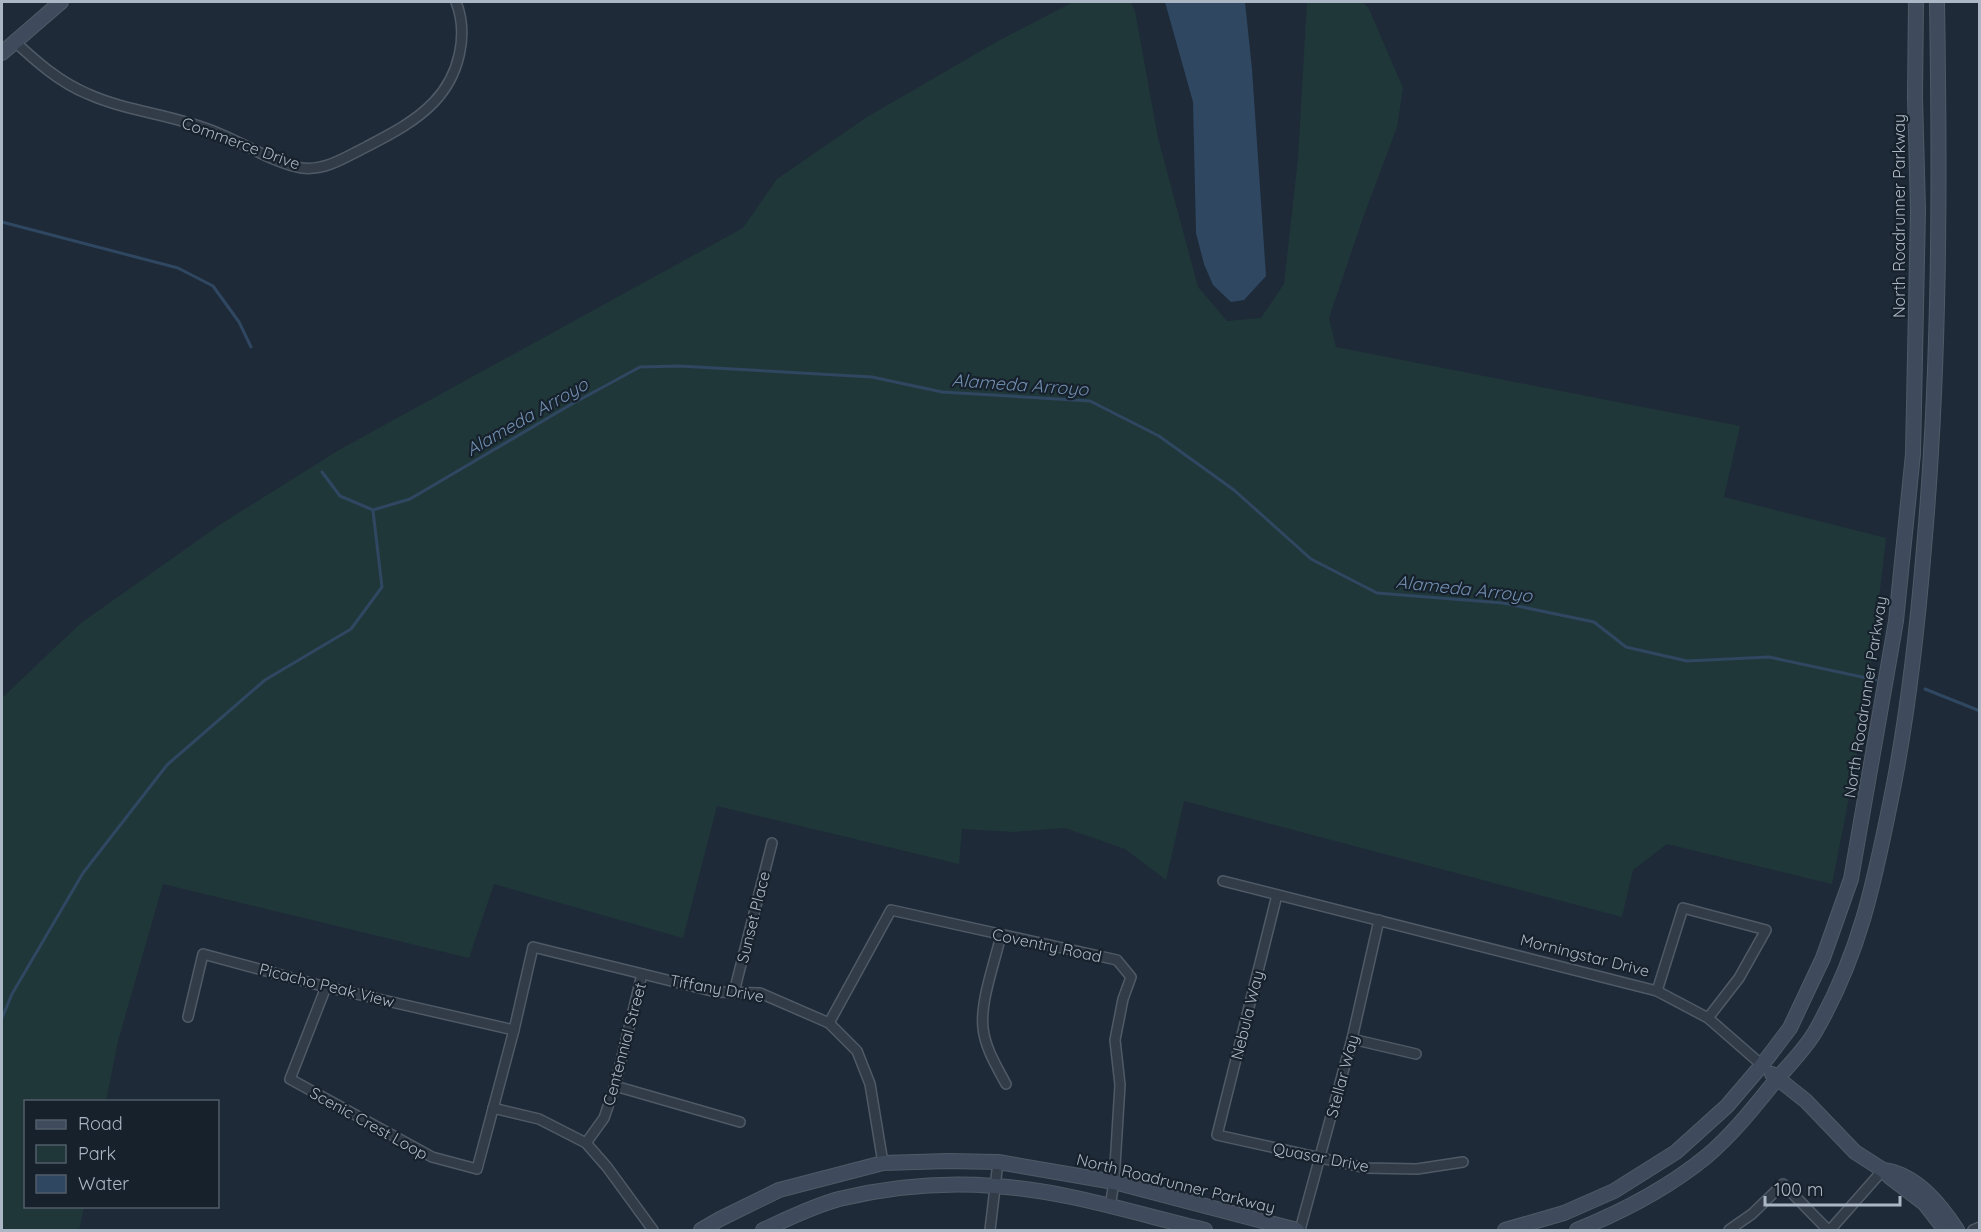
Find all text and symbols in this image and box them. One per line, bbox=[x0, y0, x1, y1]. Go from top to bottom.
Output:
street label: Commerce Drive bbox=[179, 112, 303, 174]
street label: North Roadrunner Parkway bbox=[1889, 114, 1909, 318]
water label: Alameda Arroyo bbox=[951, 368, 1090, 401]
water label: Alameda Arroyo bbox=[462, 372, 593, 461]
water label: Alameda Arroyo bbox=[1395, 570, 1534, 607]
street label: North Roadrunner Parkway bbox=[1839, 595, 1891, 799]
street label: Sunset Place bbox=[732, 869, 774, 965]
street label: Coventry Road bbox=[990, 924, 1104, 966]
street label: Morningstar Drive bbox=[1518, 929, 1652, 981]
street label: Picacho Peak View bbox=[257, 959, 397, 1011]
street label: Nebula Way bbox=[1226, 968, 1268, 1062]
street label: Tiffany Drive bbox=[668, 970, 766, 1006]
street label: Centennial Street bbox=[598, 980, 650, 1108]
street label: Stellar Way bbox=[1321, 1032, 1363, 1120]
street label: Scenic Crest Loop bbox=[307, 1082, 431, 1164]
legend bbox=[24, 1100, 219, 1208]
text: Road bbox=[78, 1112, 123, 1135]
street label: Quasar Drive bbox=[1271, 1138, 1371, 1176]
text: Park bbox=[78, 1142, 116, 1165]
street label: North Roadrunner Parkway bbox=[1075, 1149, 1277, 1217]
scale bar bbox=[1765, 1169, 1900, 1207]
text: Water bbox=[78, 1172, 129, 1195]
text: 100 m bbox=[1774, 1178, 1823, 1201]

